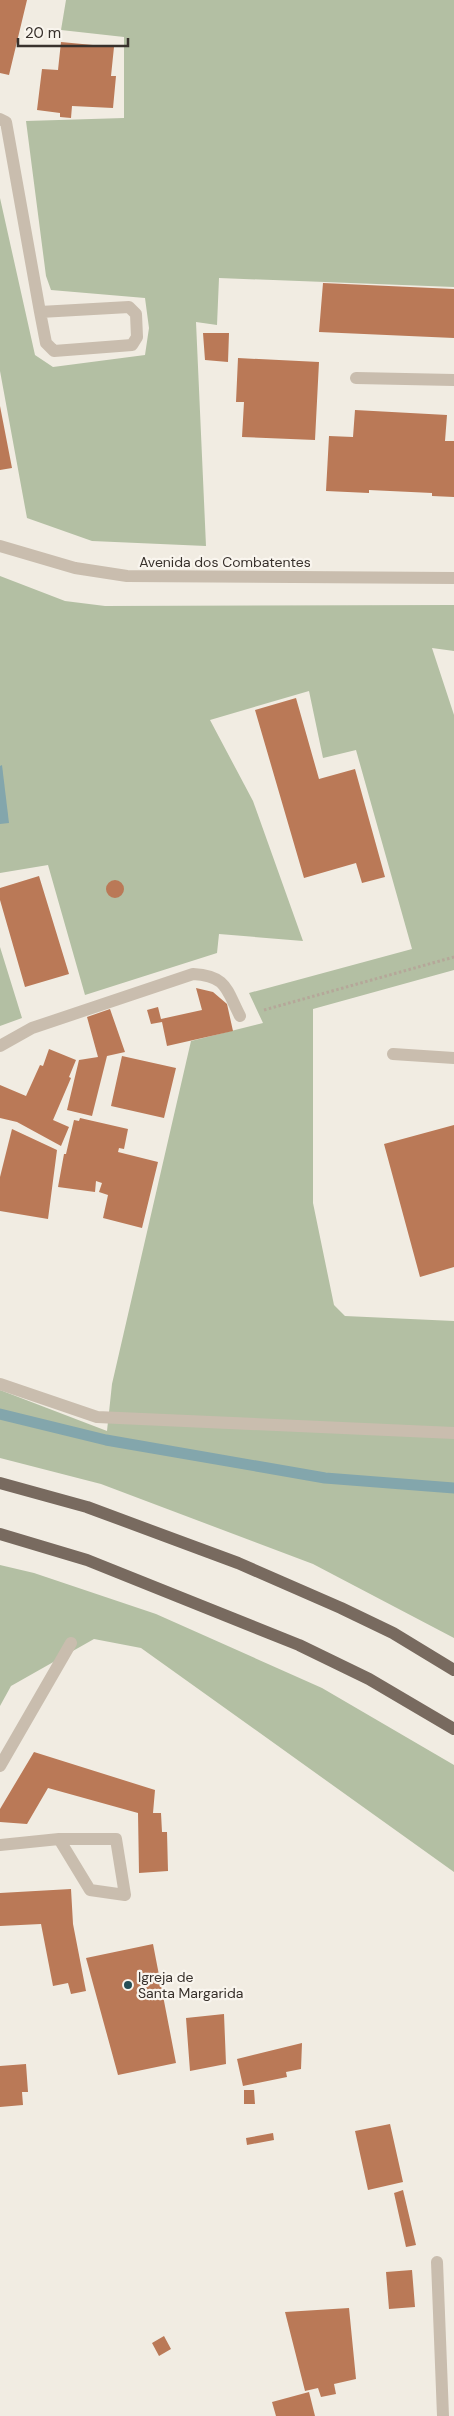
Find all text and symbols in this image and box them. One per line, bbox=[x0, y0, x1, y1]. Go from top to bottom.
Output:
scale bar bbox=[18, 15, 128, 47]
text: 20 m bbox=[25, 23, 61, 43]
street label: Avenida dos Combatentes bbox=[139, 553, 311, 571]
place label: Igreja de Santa Margarida bbox=[138, 1968, 243, 2002]
marker: Igreja de Santa Margarida bbox=[122, 1979, 134, 1991]

